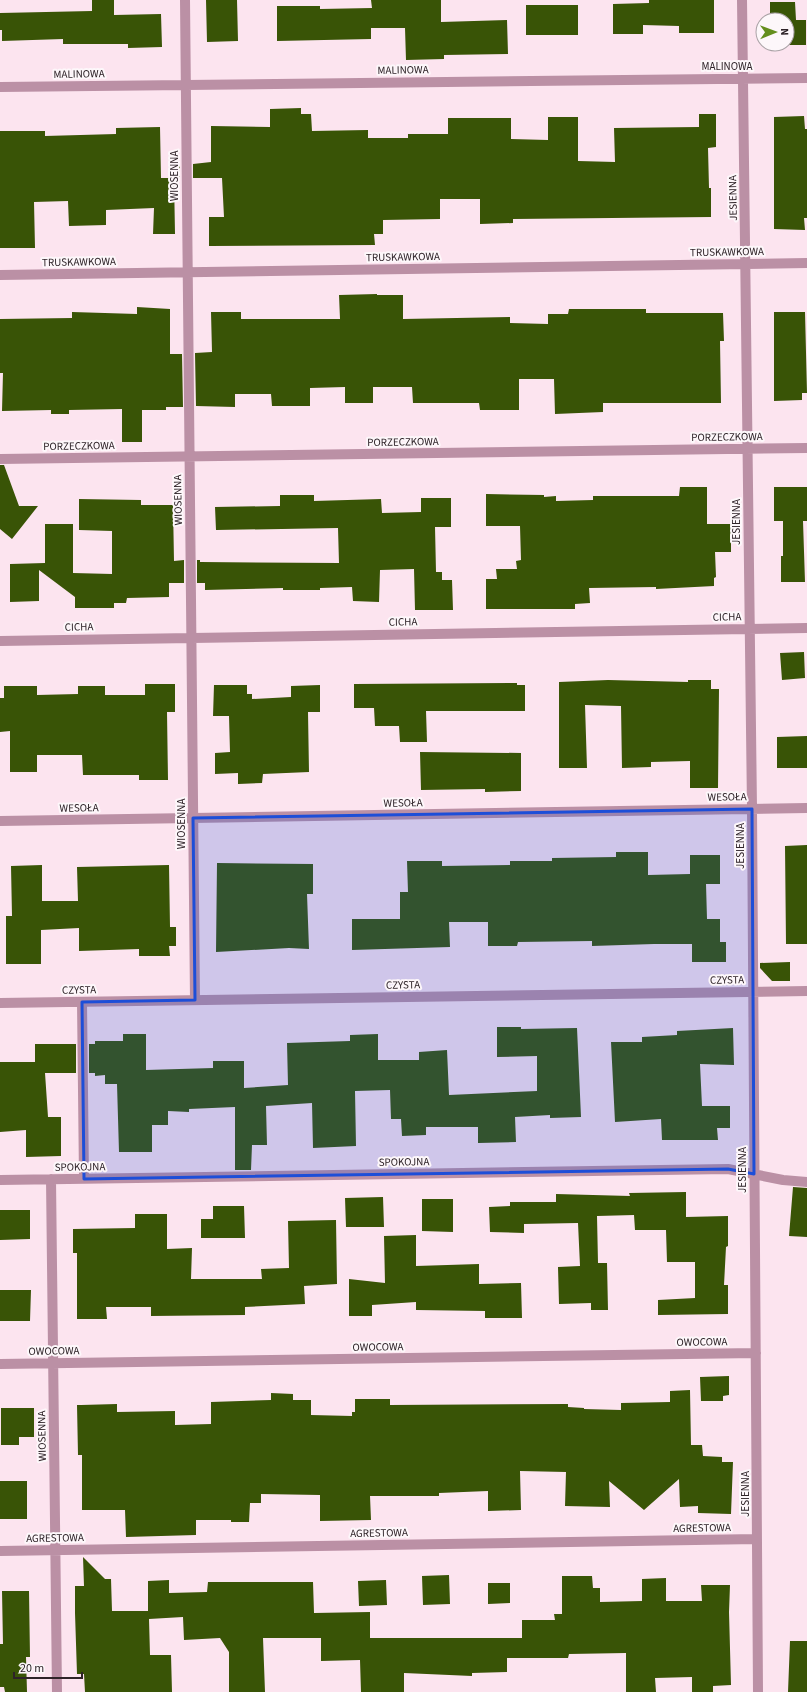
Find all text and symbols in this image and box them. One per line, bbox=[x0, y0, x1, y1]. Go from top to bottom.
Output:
north arrow bbox=[755, 12, 795, 52]
text: N bbox=[777, 28, 792, 36]
street label: MALINOWA bbox=[701, 59, 753, 74]
street label: MALINOWA bbox=[377, 62, 429, 78]
street label: MALINOWA bbox=[53, 66, 105, 82]
street label: WIOSENNA bbox=[167, 151, 182, 201]
street label: JESIENNA bbox=[725, 175, 741, 221]
street label: TRUSKAWKOWA bbox=[690, 244, 764, 260]
street label: TRUSKAWKOWA bbox=[366, 249, 440, 265]
street label: TRUSKAWKOWA bbox=[42, 254, 116, 270]
street label: PORZECZKOWA bbox=[691, 429, 763, 445]
street label: PORZECZKOWA bbox=[367, 434, 439, 450]
street label: PORZECZKOWA bbox=[43, 438, 115, 454]
street label: WIOSENNA bbox=[170, 474, 186, 525]
street label: JESIENNA bbox=[729, 499, 744, 545]
street label: CICHA bbox=[713, 609, 741, 625]
street label: CICHA bbox=[389, 614, 417, 630]
street label: CICHA bbox=[65, 619, 93, 635]
street label: WESOŁA bbox=[707, 789, 747, 805]
street label: WESOŁA bbox=[383, 795, 423, 811]
street label: WIOSENNA bbox=[174, 799, 189, 849]
street label: WESOŁA bbox=[59, 800, 99, 816]
street label: JESIENNA bbox=[733, 823, 748, 869]
street label: CZYSTA bbox=[710, 972, 744, 988]
street label: CZYSTA bbox=[386, 977, 420, 993]
street label: CZYSTA bbox=[62, 982, 96, 998]
street label: JESIENNA bbox=[735, 1147, 750, 1193]
street label: SPOKOJNA bbox=[378, 1154, 430, 1170]
street label: SPOKOJNA bbox=[54, 1159, 106, 1175]
street label: OWOCOWA bbox=[676, 1334, 728, 1350]
street label: OWOCOWA bbox=[352, 1339, 404, 1355]
street label: OWOCOWA bbox=[28, 1343, 80, 1359]
street label: WIOSENNA bbox=[34, 1410, 50, 1461]
street label: JESIENNA bbox=[738, 1471, 753, 1517]
street label: AGRESTOWA bbox=[673, 1520, 731, 1536]
street label: AGRESTOWA bbox=[350, 1525, 408, 1541]
street label: AGRESTOWA bbox=[26, 1530, 84, 1546]
scale bar bbox=[14, 1654, 82, 1680]
text: 20 m bbox=[20, 1660, 44, 1677]

